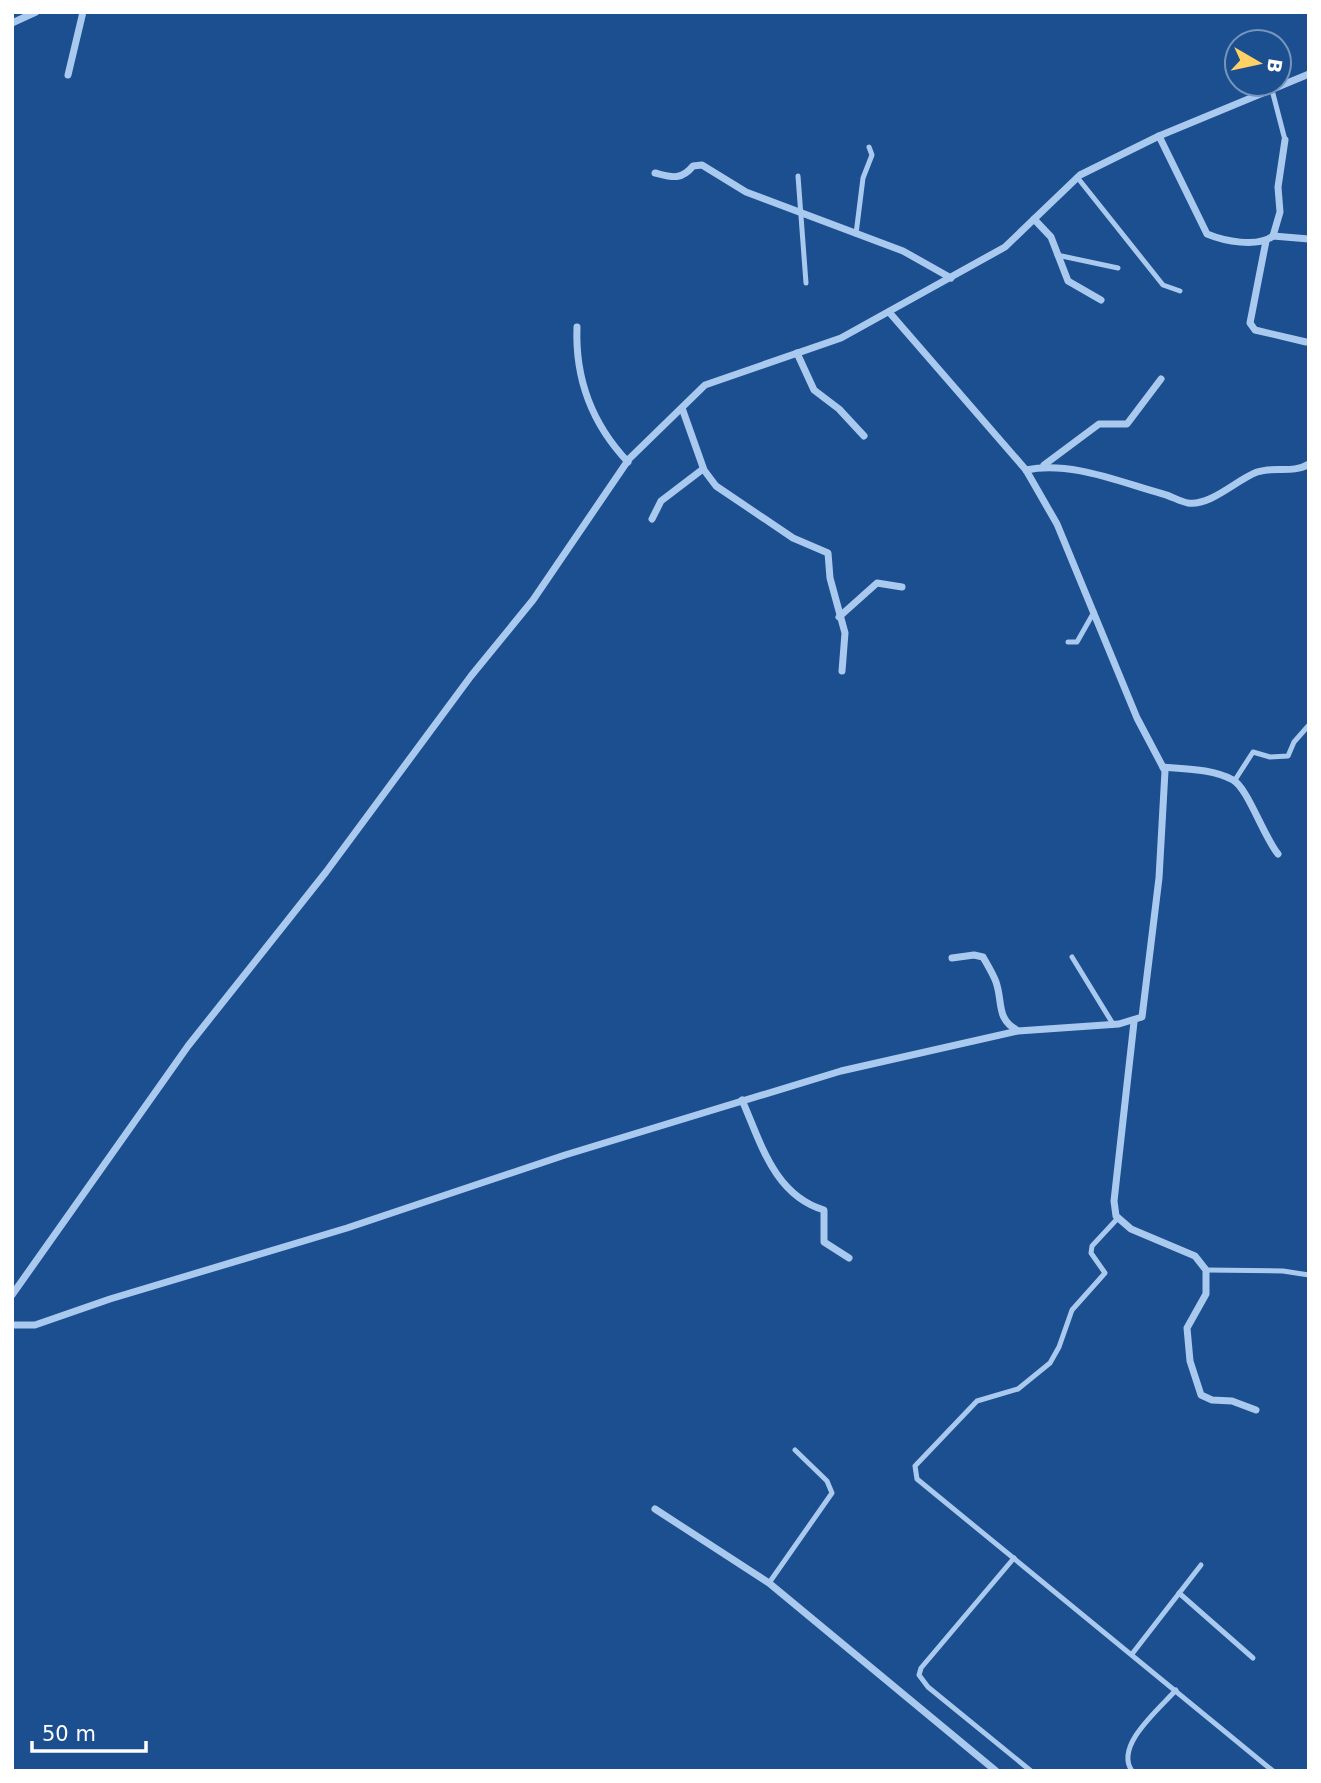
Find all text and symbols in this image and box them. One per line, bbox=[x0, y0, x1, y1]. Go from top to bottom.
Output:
north arrow bbox=[1223, 28, 1293, 98]
text: B bbox=[1263, 57, 1287, 75]
scale bar bbox=[32, 1710, 145, 1754]
text: 50 m bbox=[42, 1722, 96, 1746]

